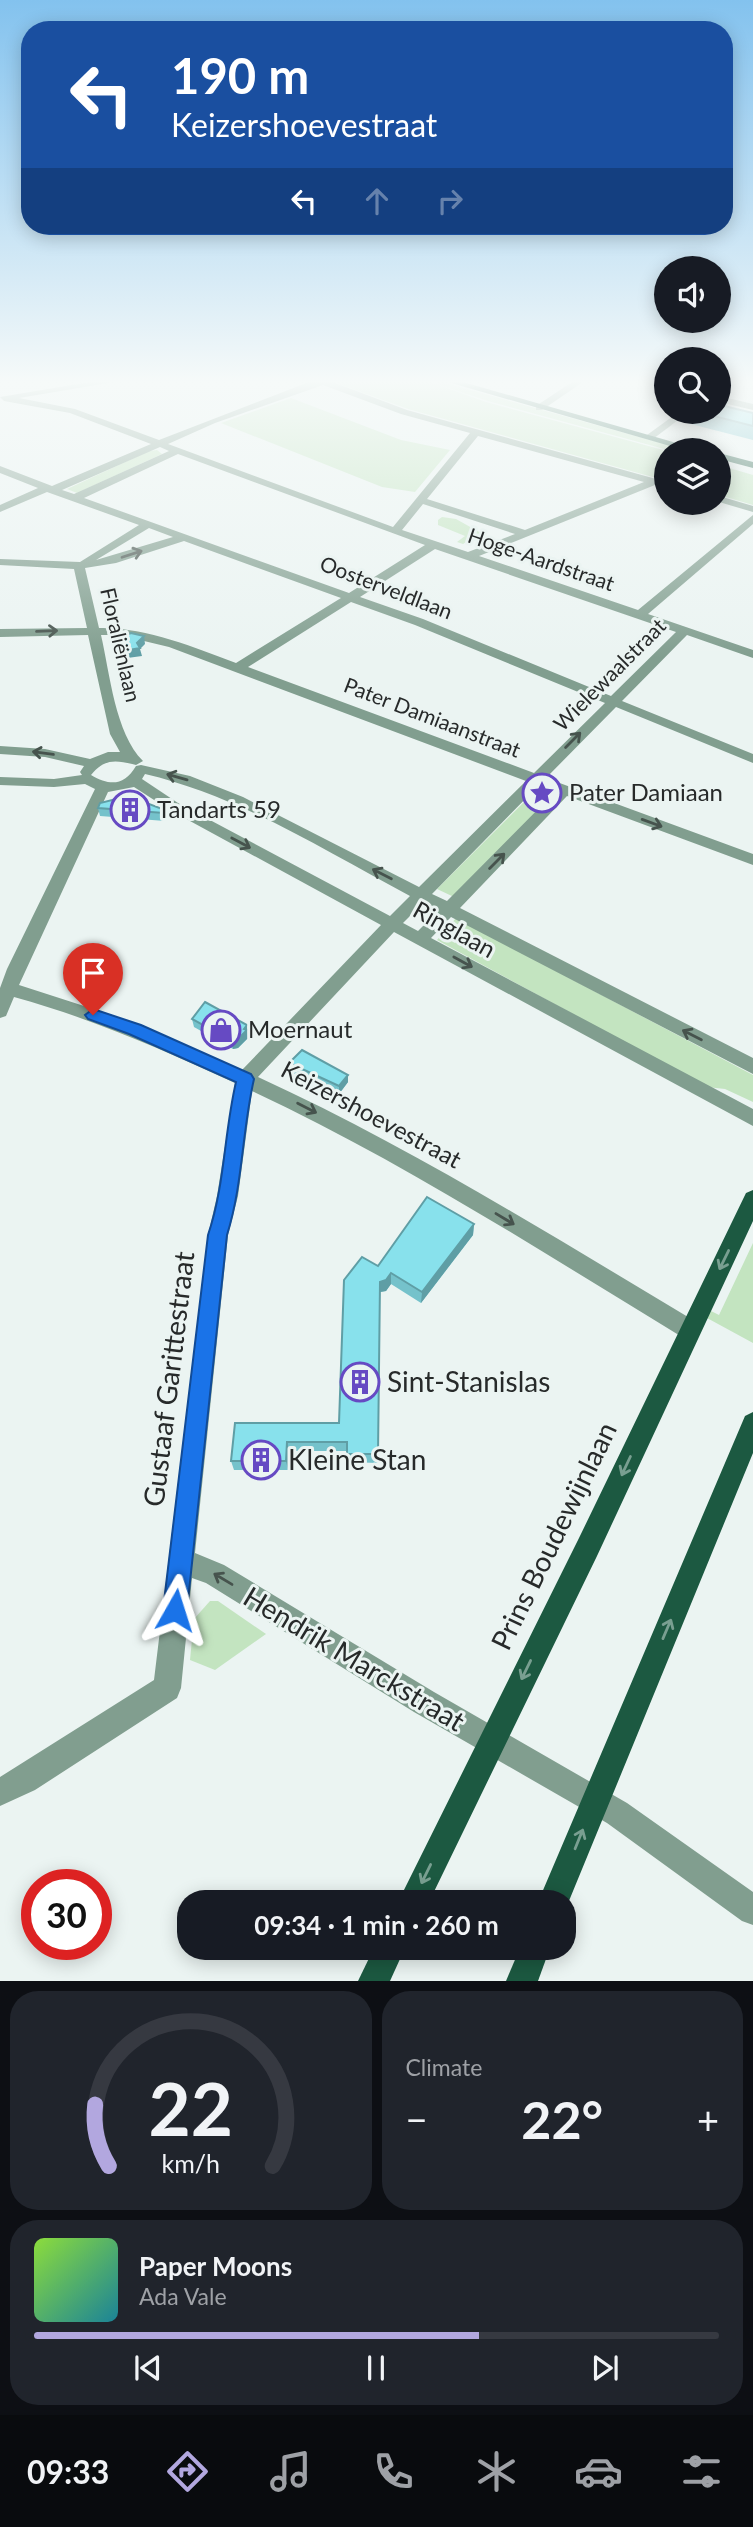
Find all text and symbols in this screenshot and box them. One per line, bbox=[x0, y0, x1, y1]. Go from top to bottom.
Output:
text: 190 m bbox=[171, 46, 309, 104]
icon: left bbox=[56, 49, 147, 140]
text: Keizershoevestraat bbox=[171, 105, 437, 144]
icon: left bbox=[285, 182, 323, 220]
icon: ahead bbox=[358, 182, 396, 220]
icon: right bbox=[431, 182, 469, 220]
map controls bbox=[654, 256, 731, 515]
button: sound bbox=[654, 256, 731, 333]
button: search bbox=[654, 347, 731, 424]
button: layers bbox=[654, 438, 731, 515]
street label: Hoge-Aardstraat bbox=[465, 522, 618, 595]
one-way arrow bbox=[121, 547, 143, 560]
street label: Oosterveldlaan bbox=[317, 550, 456, 623]
street label: Floraliënlaan bbox=[96, 585, 147, 704]
street label: Wielewaalstraat bbox=[548, 612, 671, 735]
one-way arrow bbox=[35, 625, 58, 638]
street label: Pater Damiaanstraat bbox=[341, 671, 525, 762]
one-way arrow bbox=[565, 732, 582, 749]
one-way arrow bbox=[32, 747, 55, 760]
one-way arrow bbox=[166, 769, 188, 782]
place icon: Pater Damiaan bbox=[521, 772, 563, 814]
place label: Pater Damiaan bbox=[569, 777, 723, 806]
building icon: Tandarts 59 bbox=[109, 789, 151, 831]
place label: Tandarts 59 bbox=[157, 794, 281, 823]
one-way arrow bbox=[640, 817, 662, 830]
one-way arrow bbox=[231, 836, 251, 850]
one-way arrow bbox=[489, 852, 506, 869]
one-way arrow bbox=[372, 867, 393, 881]
street label: Ringlaan bbox=[409, 894, 501, 963]
pin bbox=[63, 943, 123, 1015]
icon: arrive bbox=[74, 954, 112, 992]
one-way arrow bbox=[452, 956, 473, 970]
shop icon: Moernaut bbox=[200, 1009, 242, 1051]
place label: Moernaut bbox=[248, 1014, 353, 1043]
one-way arrow bbox=[683, 1028, 703, 1042]
street label: Keizershoevestraat bbox=[277, 1054, 467, 1174]
one-way arrow bbox=[296, 1102, 317, 1116]
one-way arrow bbox=[495, 1212, 515, 1226]
street label: Gustaaf Garittestraat bbox=[135, 1249, 201, 1508]
one-way arrow bbox=[716, 1249, 730, 1270]
building icon: Sint-Stanislas bbox=[339, 1361, 381, 1403]
place label: Sint-Stanislas bbox=[387, 1364, 550, 1398]
street label: Prins Boudewijnlaan bbox=[483, 1416, 623, 1655]
building icon: Kleine Stan bbox=[240, 1439, 282, 1481]
place label: Kleine Stan bbox=[288, 1442, 426, 1476]
one-way arrow bbox=[619, 1455, 632, 1476]
one-way arrow bbox=[213, 1572, 233, 1586]
position arrow bbox=[138, 1573, 212, 1647]
street label: Hendrik Marckstraat bbox=[238, 1579, 471, 1738]
one-way arrow bbox=[661, 1619, 674, 1640]
one-way arrow bbox=[519, 1659, 533, 1680]
one-way arrow bbox=[573, 1829, 586, 1850]
one-way arrow bbox=[419, 1863, 433, 1884]
speed limit sign: 30 bbox=[21, 1869, 112, 1960]
text: 09:34 · 1 min · 260 m bbox=[254, 1909, 499, 1941]
text: Climate bbox=[406, 2053, 482, 2081]
text: 22 bbox=[149, 2065, 233, 2153]
text: 22° bbox=[521, 2088, 603, 2150]
text: − bbox=[406, 2096, 428, 2142]
text: + bbox=[697, 2096, 719, 2142]
text: km/h bbox=[161, 2148, 220, 2178]
text: Paper Moons bbox=[139, 2250, 292, 2282]
text: Ada Vale bbox=[139, 2282, 227, 2310]
icon: previous bbox=[129, 2349, 167, 2387]
icon: pause bbox=[357, 2349, 395, 2387]
icon: next bbox=[586, 2349, 624, 2387]
icon: directions bbox=[163, 2447, 212, 2496]
icon: music bbox=[266, 2447, 315, 2496]
icon: phone bbox=[369, 2447, 418, 2496]
icon: climate bbox=[472, 2447, 521, 2496]
icon: car bbox=[574, 2447, 623, 2496]
icon: filters bbox=[677, 2447, 726, 2496]
text: 09:33 bbox=[27, 2452, 109, 2491]

